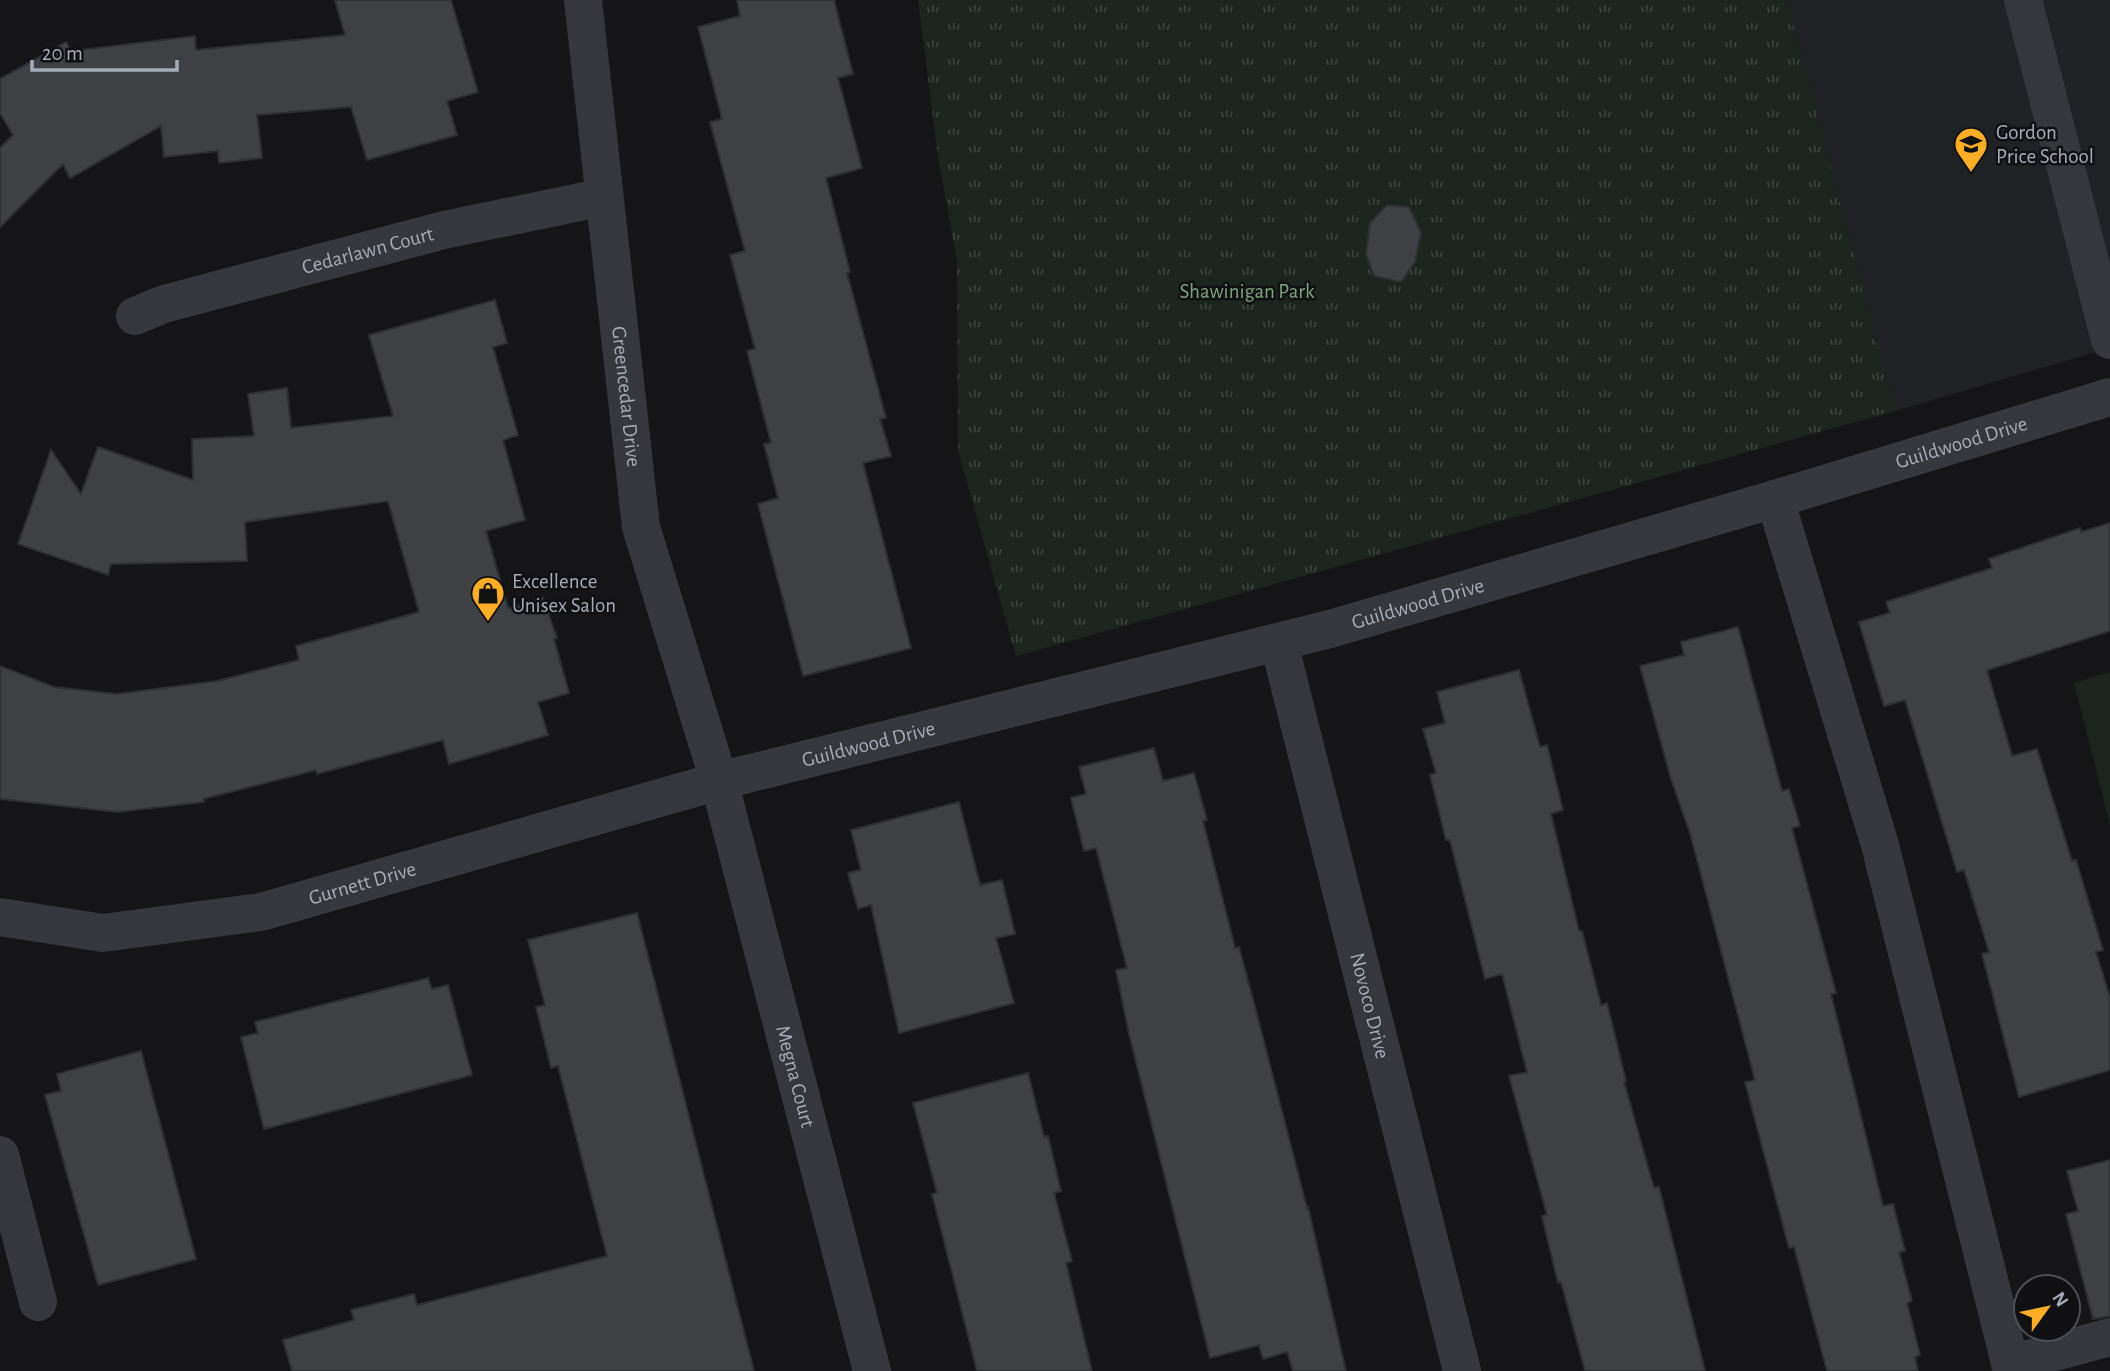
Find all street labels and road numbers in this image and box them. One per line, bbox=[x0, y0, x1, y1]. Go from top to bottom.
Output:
street label: Cedarlawn Court bbox=[300, 223, 436, 278]
street label: Greencedar Drive bbox=[608, 325, 645, 468]
street label: Guildwood Drive bbox=[1893, 412, 2030, 472]
street label: Guildwood Drive bbox=[1349, 574, 1486, 633]
street label: Guildwood Drive bbox=[800, 717, 937, 771]
street label: Gurnett Drive bbox=[306, 858, 418, 908]
street label: Novoco Drive bbox=[1347, 951, 1394, 1061]
street label: Megna Court bbox=[772, 1023, 819, 1130]

